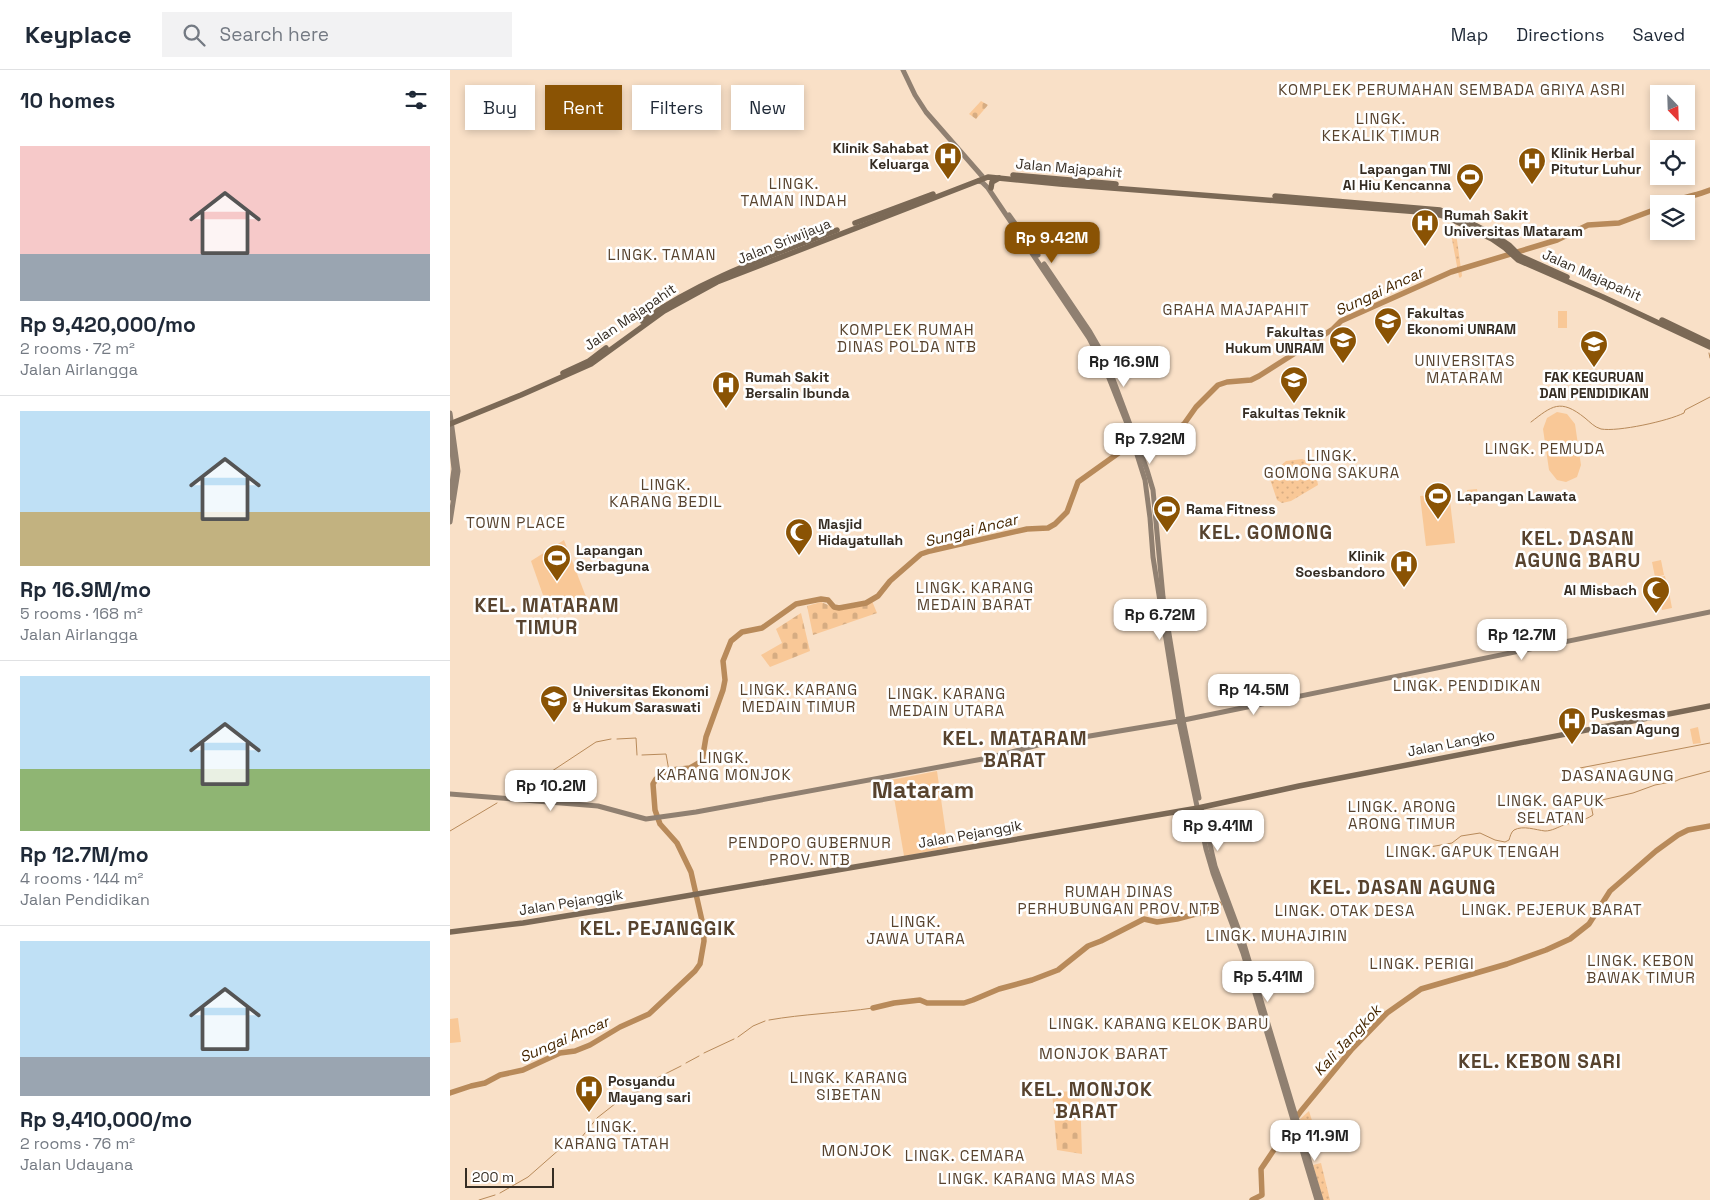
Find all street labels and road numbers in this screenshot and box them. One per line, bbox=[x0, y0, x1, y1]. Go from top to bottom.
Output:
street label: Jalan Majapahit bbox=[1015, 154, 1123, 182]
street label: Jalan Sriwijaya bbox=[734, 214, 834, 268]
street label: Jalan Majapahit bbox=[1540, 245, 1644, 305]
street label: Jalan Majapahit bbox=[581, 280, 679, 354]
street label: Jalan Langko bbox=[1406, 726, 1496, 760]
street label: Jalan Pejanggik bbox=[917, 816, 1024, 852]
street label: Jalan Pejanggik bbox=[518, 885, 625, 919]

